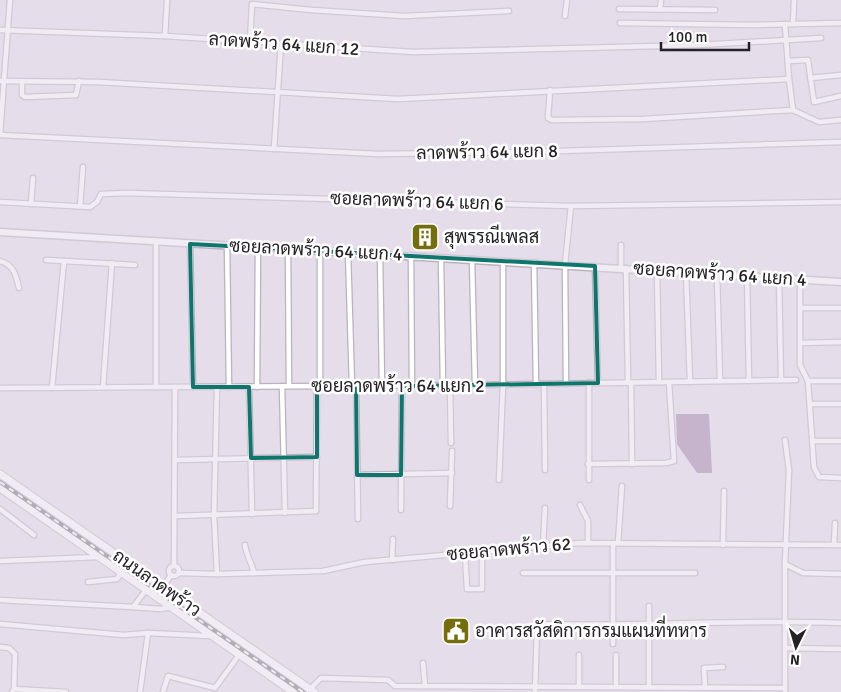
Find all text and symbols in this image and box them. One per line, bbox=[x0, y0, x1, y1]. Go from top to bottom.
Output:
scale bar bbox=[661, 20, 748, 52]
street label: ลาดพร้าว 64 แยก 12 bbox=[208, 27, 360, 60]
text: 100 m bbox=[668, 28, 708, 46]
street label: ลาดพร้าว 64 แยก 8 bbox=[416, 139, 558, 164]
street label: ซอยลาดพร้าว 64 แยก 6 bbox=[330, 186, 504, 215]
building icon: สุพรรณีเพลส bbox=[410, 222, 440, 252]
place label: สุพรรณีเพลส bbox=[444, 224, 539, 249]
street label: ซอยลาดพร้าว 64 แยก 4 bbox=[229, 233, 404, 266]
street label: ซอยลาดพร้าว 64 แยก 4 bbox=[633, 256, 808, 291]
street label: ซอยลาดพร้าว 64 แยก 2 bbox=[311, 374, 485, 397]
street label: ซอยลาดพร้าว 62 bbox=[446, 532, 572, 565]
street label: ถนนลาดพร้าว bbox=[109, 544, 206, 622]
place label: อาคารสวัสดิการกรมแผนที่ทหาร bbox=[475, 615, 707, 642]
public building icon: อาคารสวัสดิการกรมแผนที่ทหาร bbox=[441, 616, 471, 646]
north arrow bbox=[771, 622, 821, 672]
text: N bbox=[789, 651, 801, 668]

